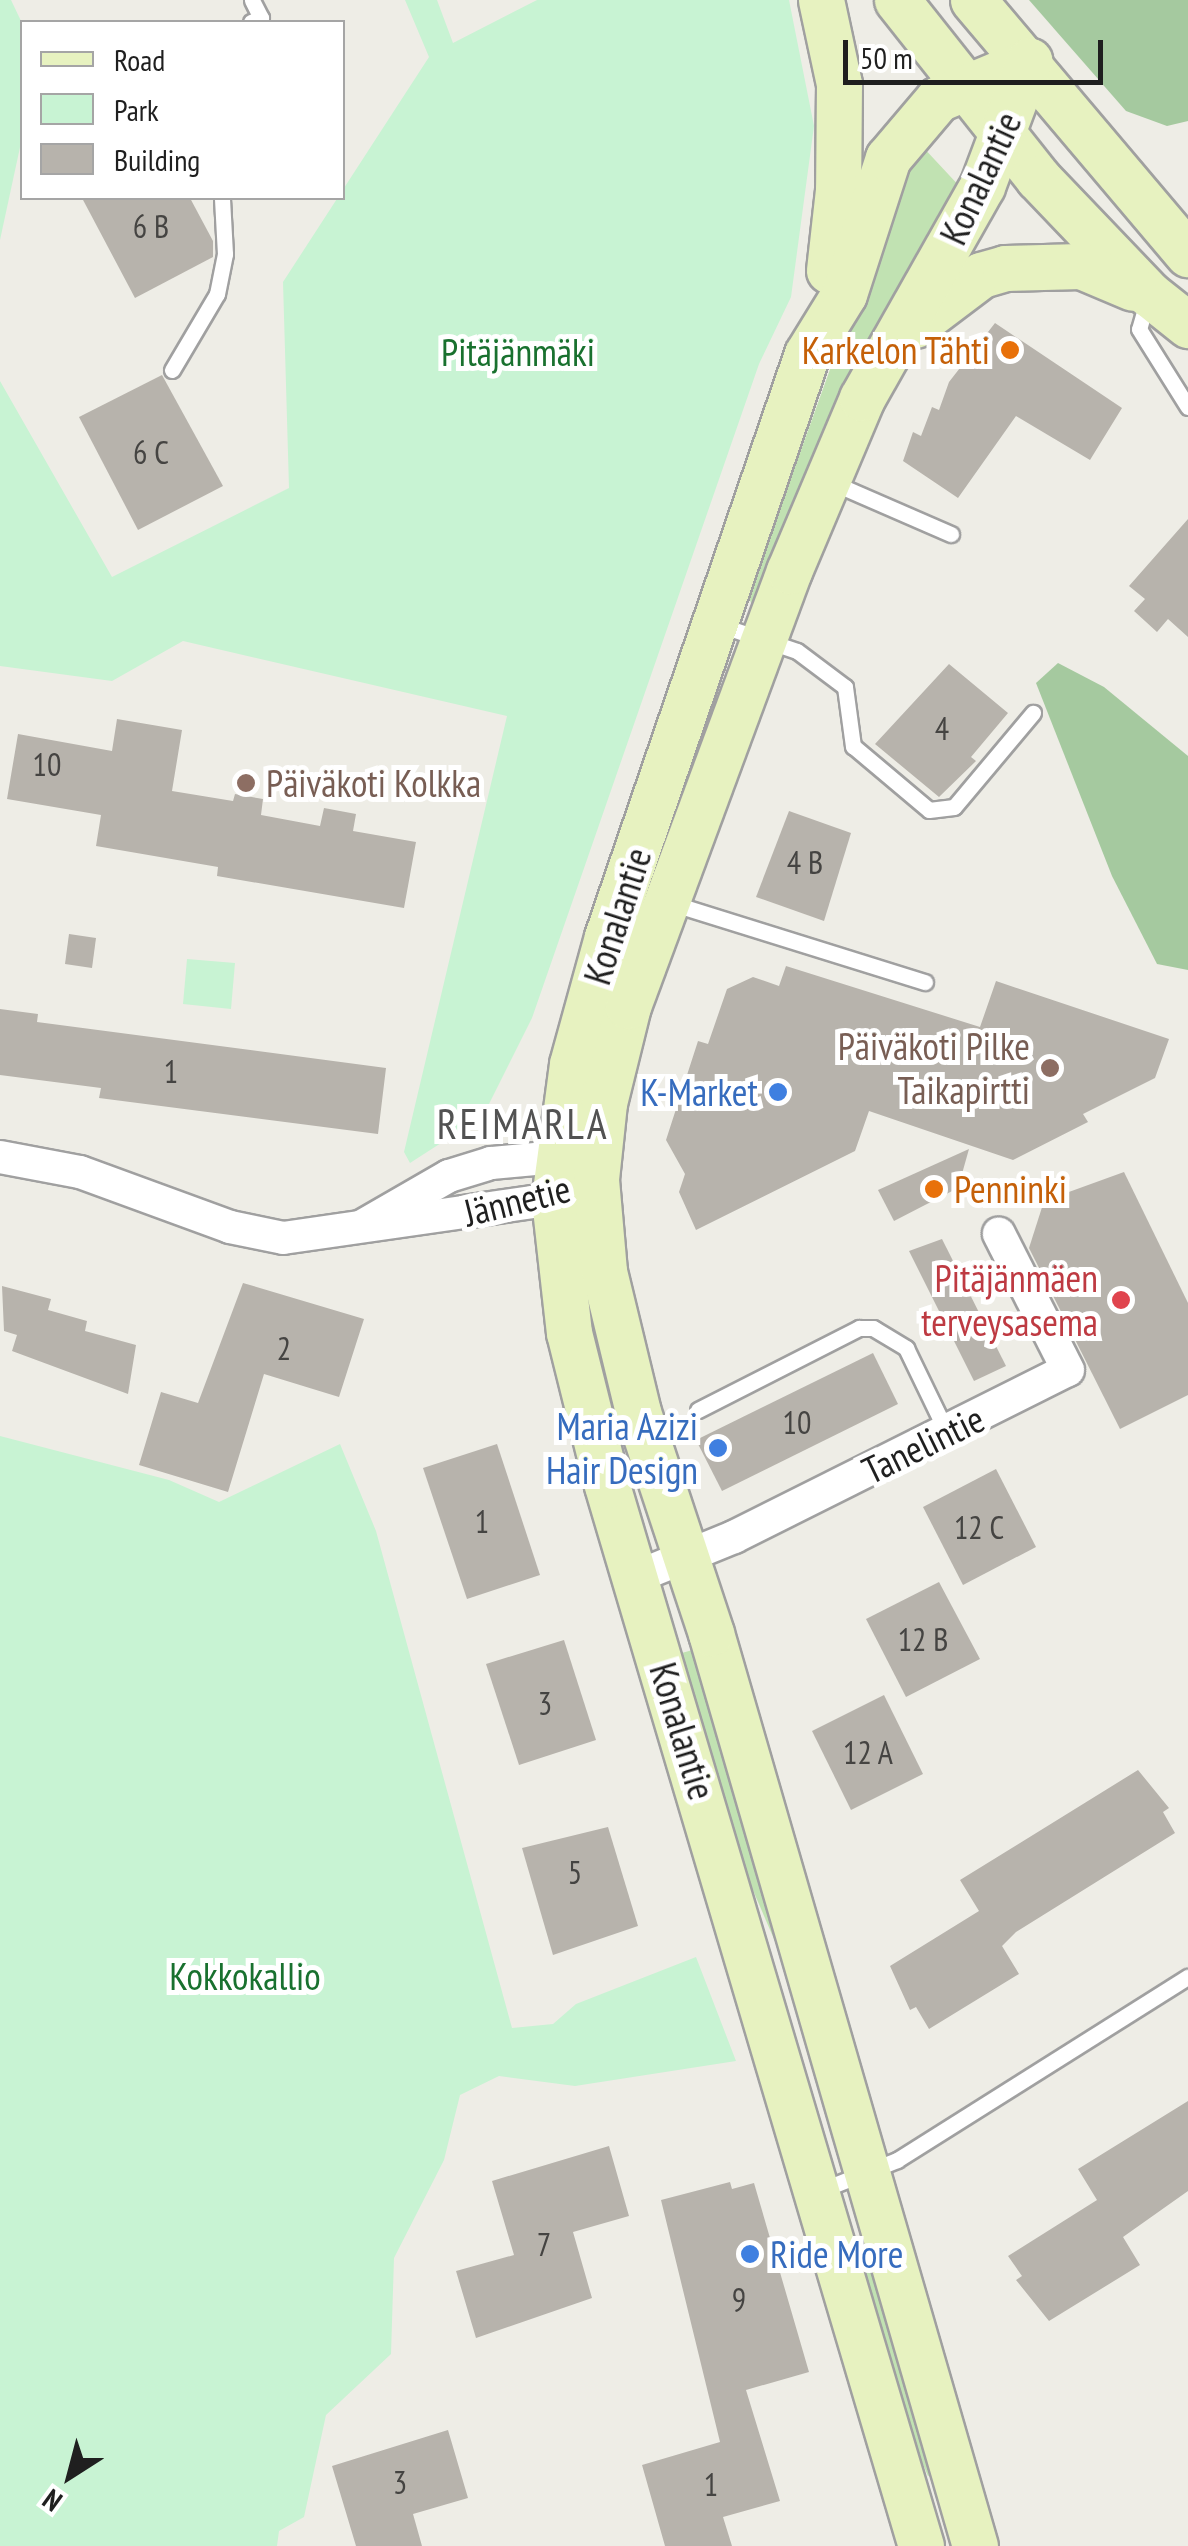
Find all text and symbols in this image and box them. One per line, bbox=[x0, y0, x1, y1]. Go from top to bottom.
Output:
legend bbox=[20, 20, 345, 200]
scale bar bbox=[848, 20, 1108, 82]
text: 50 m bbox=[860, 38, 913, 77]
text: Road bbox=[114, 40, 165, 79]
text: Park bbox=[114, 90, 159, 129]
street label: Konalantie bbox=[930, 105, 1030, 251]
text: Building bbox=[114, 140, 200, 179]
house number: 6 B bbox=[133, 207, 169, 245]
place label: Karkelon Tähti bbox=[801, 327, 990, 373]
park label: Pitäjänmäki bbox=[441, 329, 595, 375]
marker: Karkelon Tähti bbox=[999, 339, 1021, 361]
house number: 6 C bbox=[133, 433, 169, 471]
house number: 4 bbox=[935, 709, 949, 747]
house number: 10 bbox=[33, 745, 61, 783]
place label: Päiväkoti Kolkka bbox=[266, 760, 481, 806]
marker: Päiväkoti Kolkka bbox=[235, 772, 257, 794]
street label: Konalantie bbox=[574, 842, 660, 990]
house number: 4 B bbox=[787, 843, 823, 881]
place label: Päiväkoti Pilke Taikapirtti bbox=[838, 1023, 1030, 1112]
house number: 1 bbox=[164, 1052, 178, 1090]
marker: Päiväkoti Pilke Taikapirtti bbox=[1039, 1057, 1061, 1079]
place label: K-Market bbox=[640, 1069, 758, 1115]
marker: K-Market bbox=[767, 1081, 789, 1103]
district label: REIMARLA bbox=[437, 1099, 609, 1149]
street label: Jännetie bbox=[459, 1165, 575, 1235]
place label: Penninki bbox=[954, 1166, 1067, 1212]
marker: Penninki bbox=[923, 1178, 945, 1200]
place label: Pitäjänmäen terveysasema bbox=[921, 1255, 1098, 1344]
marker: Pitäjänmäen terveysasema bbox=[1108, 1287, 1134, 1313]
house number: 2 bbox=[277, 1329, 291, 1367]
street label: Tanelintie bbox=[855, 1395, 991, 1493]
place label: Maria Azizi Hair Design bbox=[546, 1403, 698, 1492]
house number: 10 bbox=[783, 1403, 811, 1441]
marker: Maria Azizi Hair Design bbox=[707, 1437, 729, 1459]
house number: 1 bbox=[475, 1502, 489, 1540]
house number: 12 C bbox=[954, 1508, 1004, 1546]
house number: 12 B bbox=[898, 1620, 948, 1658]
street label: Konalantie bbox=[641, 1657, 725, 1805]
house number: 3 bbox=[538, 1684, 552, 1722]
house number: 12 A bbox=[843, 1733, 893, 1771]
house number: 5 bbox=[568, 1853, 582, 1891]
park label: Kokkokallio bbox=[169, 1953, 321, 1999]
house number: 7 bbox=[537, 2225, 551, 2263]
place label: Ride More bbox=[770, 2231, 903, 2277]
marker: Ride More bbox=[739, 2243, 761, 2265]
house number: 9 bbox=[732, 2280, 746, 2318]
north arrow bbox=[20, 2426, 120, 2526]
house number: 3 bbox=[393, 2463, 407, 2501]
house number: 1 bbox=[704, 2465, 718, 2503]
text: N bbox=[35, 2481, 69, 2520]

